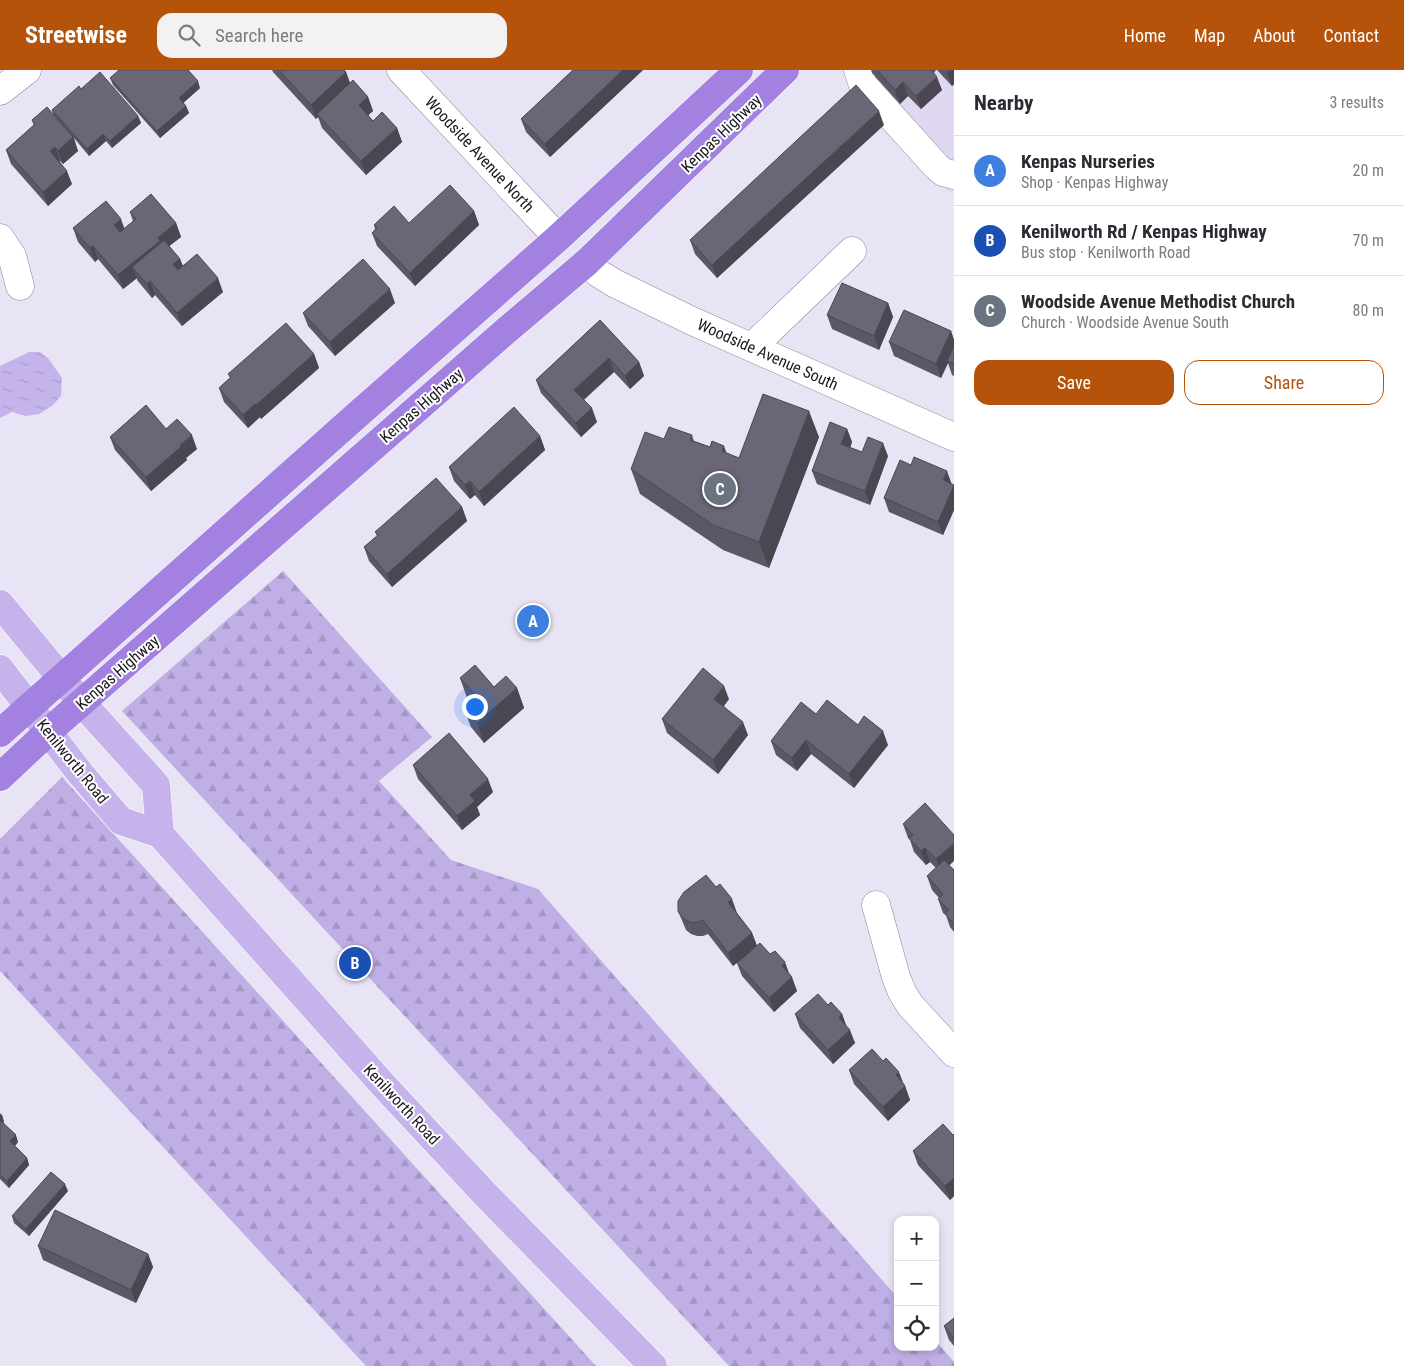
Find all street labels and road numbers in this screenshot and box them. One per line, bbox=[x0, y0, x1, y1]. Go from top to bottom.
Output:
street label: Kenpas Highway bbox=[677, 90, 766, 176]
street label: Woodside Avenue North bbox=[421, 92, 538, 216]
street label: Woodside Avenue South bbox=[694, 315, 841, 394]
street label: Kenpas Highway bbox=[376, 364, 467, 447]
street label: Kenpas Highway bbox=[72, 631, 163, 714]
street label: Kenilworth Road bbox=[33, 715, 112, 807]
street label: Kenilworth Road bbox=[360, 1060, 444, 1149]

